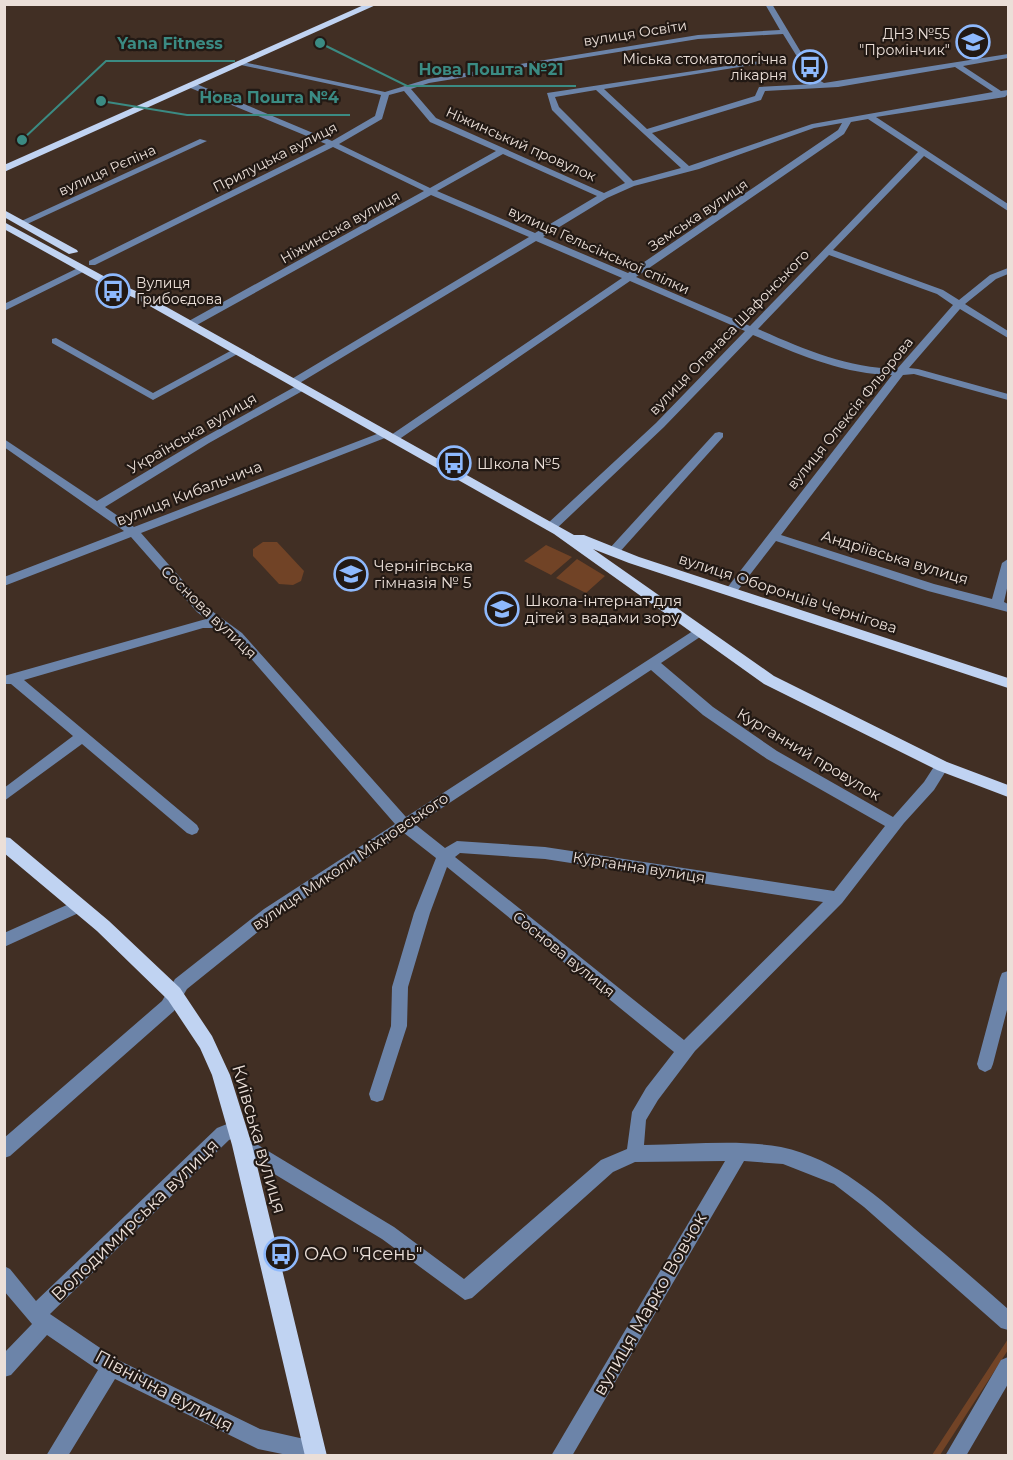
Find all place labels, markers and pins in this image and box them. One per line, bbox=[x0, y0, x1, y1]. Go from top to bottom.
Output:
school or university icon: ДНЗ №55 "Промінчик" bbox=[955, 24, 991, 60]
place label: ДНЗ №55 "Промінчик" bbox=[859, 25, 950, 59]
callout: Yana Fitness bbox=[106, 27, 235, 61]
bus stop icon: Міська стоматологічна лікарня bbox=[792, 49, 828, 85]
place label: Міська стоматологічна лікарня bbox=[623, 50, 787, 84]
callout: Нова Пошта №21 bbox=[407, 52, 576, 86]
callout: Нова Пошта №4 bbox=[187, 81, 350, 115]
bus stop icon: Вулиця Грибоєдова bbox=[95, 273, 131, 309]
place label: Вулиця Грибоєдова bbox=[136, 274, 222, 308]
bus stop icon: Школа №5 bbox=[436, 445, 472, 481]
place label: Школа №5 bbox=[477, 454, 560, 473]
school or university icon: Чернігівська гімназія № 5 bbox=[333, 556, 369, 592]
place label: Чернігівська гімназія № 5 bbox=[374, 556, 473, 592]
school or university icon: Школа-інтернат для дітей з вадами зору bbox=[484, 591, 520, 627]
place label: Школа-інтернат для дітей з вадами зору bbox=[525, 591, 682, 627]
bus stop icon: ОАО "Ясень" bbox=[263, 1236, 299, 1272]
place label: ОАО "Ясень" bbox=[304, 1243, 422, 1265]

